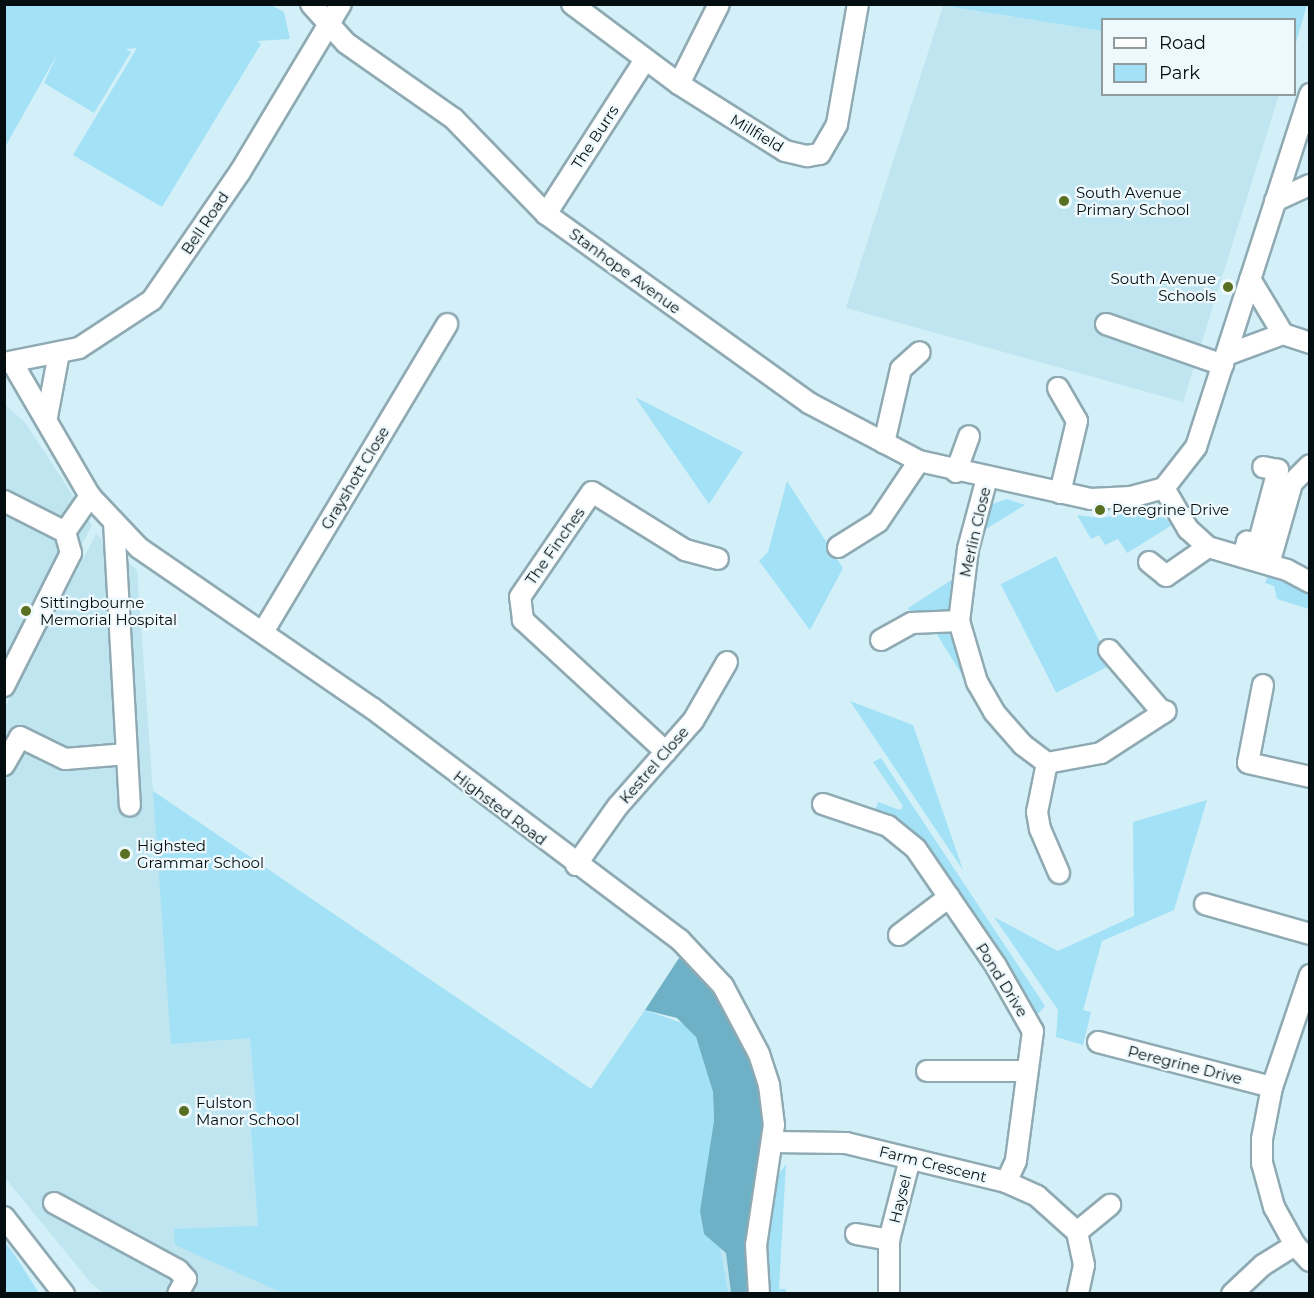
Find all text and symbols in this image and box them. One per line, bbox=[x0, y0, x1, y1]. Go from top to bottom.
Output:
legend bbox=[1101, 18, 1296, 96]
text: Road bbox=[1159, 32, 1206, 54]
text: Park bbox=[1159, 62, 1200, 84]
street label: The Burrs bbox=[568, 102, 622, 172]
street label: Millfield bbox=[727, 110, 787, 156]
place label: South Avenue Primary School bbox=[1076, 183, 1190, 218]
street label: Bell Road bbox=[178, 188, 232, 258]
marker: South Avenue Primary School bbox=[1057, 194, 1071, 208]
street label: Stanhope Avenue bbox=[566, 225, 684, 317]
place label: South Avenue Schools bbox=[1111, 269, 1216, 304]
marker: South Avenue Schools bbox=[1221, 280, 1235, 294]
street label: Grayshott Close bbox=[317, 423, 393, 533]
street label: Merlin Close bbox=[956, 485, 994, 579]
place label: Peregrine Drive bbox=[1112, 501, 1229, 519]
marker: Peregrine Drive bbox=[1093, 503, 1107, 517]
street label: The Finches bbox=[522, 504, 588, 588]
place label: Sittingbourne Memorial Hospital bbox=[40, 593, 177, 628]
marker: Sittingbourne Memorial Hospital bbox=[17, 602, 35, 620]
street label: Kestrel Close bbox=[616, 723, 692, 807]
street label: Highsted Road bbox=[450, 767, 550, 849]
place label: Highsted Grammar School bbox=[137, 836, 264, 871]
marker: Highsted Grammar School bbox=[118, 847, 132, 861]
street label: Pond Drive bbox=[972, 940, 1032, 1020]
street label: Peregrine Drive bbox=[1126, 1042, 1244, 1088]
place label: Fulston Manor School bbox=[196, 1093, 299, 1128]
marker: Fulston Manor School bbox=[177, 1104, 191, 1118]
street label: Farm Crescent bbox=[877, 1142, 989, 1186]
street label: Haysel bbox=[885, 1173, 915, 1225]

